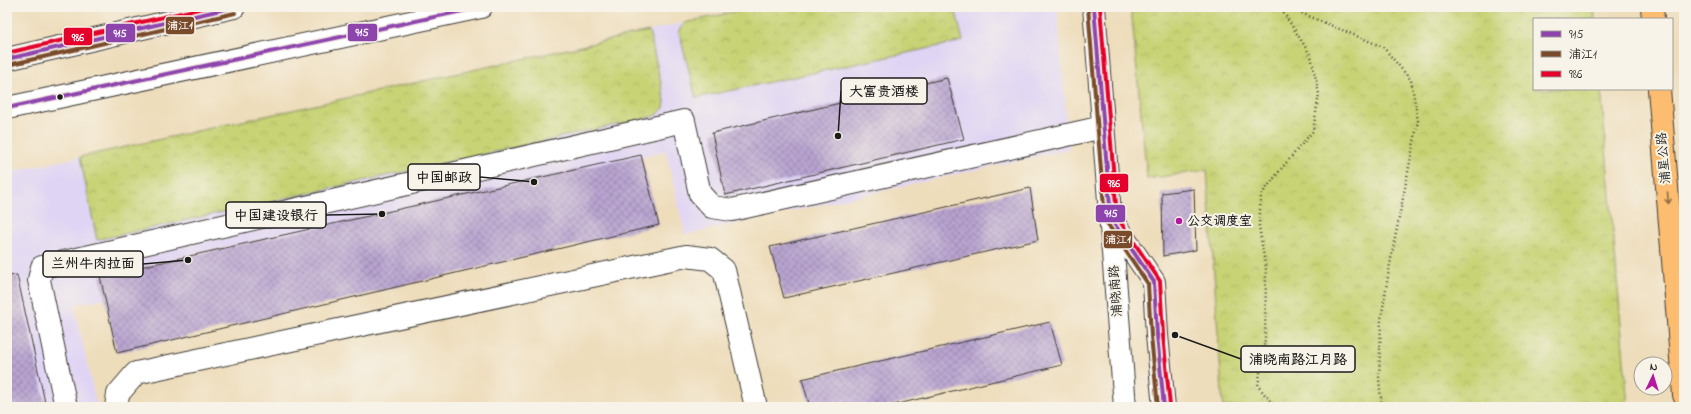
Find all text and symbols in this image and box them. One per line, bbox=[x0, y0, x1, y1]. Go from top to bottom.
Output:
line badge: 浦江1 bbox=[165, 16, 195, 35]
text: 浦江1 bbox=[167, 18, 193, 34]
legend bbox=[1533, 18, 1673, 90]
line badge: 915 bbox=[105, 23, 136, 43]
line badge: 915 bbox=[347, 23, 378, 42]
text: 915 bbox=[354, 25, 369, 41]
text: 915 bbox=[112, 26, 127, 42]
text: 915 bbox=[1569, 26, 1583, 44]
line badge: 986 bbox=[63, 27, 93, 46]
text: 986 bbox=[71, 30, 84, 46]
text: 浦江1 bbox=[1569, 46, 1597, 64]
text: 986 bbox=[1569, 66, 1583, 84]
callout: 大富贵酒楼 bbox=[841, 78, 927, 104]
text: 大富贵酒楼 bbox=[849, 82, 919, 103]
unlabelled marker bbox=[55, 92, 65, 102]
street label: 浦星公路 bbox=[1652, 131, 1676, 185]
callout: 中国邮政 bbox=[408, 164, 480, 190]
text: 中国邮政 bbox=[416, 168, 472, 189]
line badge: 986 bbox=[1099, 173, 1129, 193]
text: 986 bbox=[1107, 176, 1120, 192]
one-way arrow bbox=[1664, 191, 1671, 204]
callout: 中国建设银行 bbox=[226, 202, 326, 228]
line badge: 915 bbox=[1095, 204, 1126, 223]
text: 中国建设银行 bbox=[234, 206, 318, 227]
text: 915 bbox=[1103, 206, 1118, 222]
place label: 公交调度室 bbox=[1187, 212, 1252, 231]
marker: 公交调度室 bbox=[1174, 216, 1184, 226]
line badge: 浦江1 bbox=[1103, 230, 1133, 249]
text: 浦江1 bbox=[1105, 232, 1131, 248]
callout: 兰州牛肉拉面 bbox=[43, 251, 143, 277]
text: 兰州牛肉拉面 bbox=[51, 254, 135, 275]
street label: 浦晓南路 bbox=[1105, 264, 1127, 318]
callout: 浦晓南路江月路 bbox=[1241, 346, 1355, 372]
text: 浦晓南路江月路 bbox=[1249, 350, 1347, 371]
north arrow bbox=[1633, 356, 1673, 396]
text: N bbox=[1649, 359, 1658, 375]

